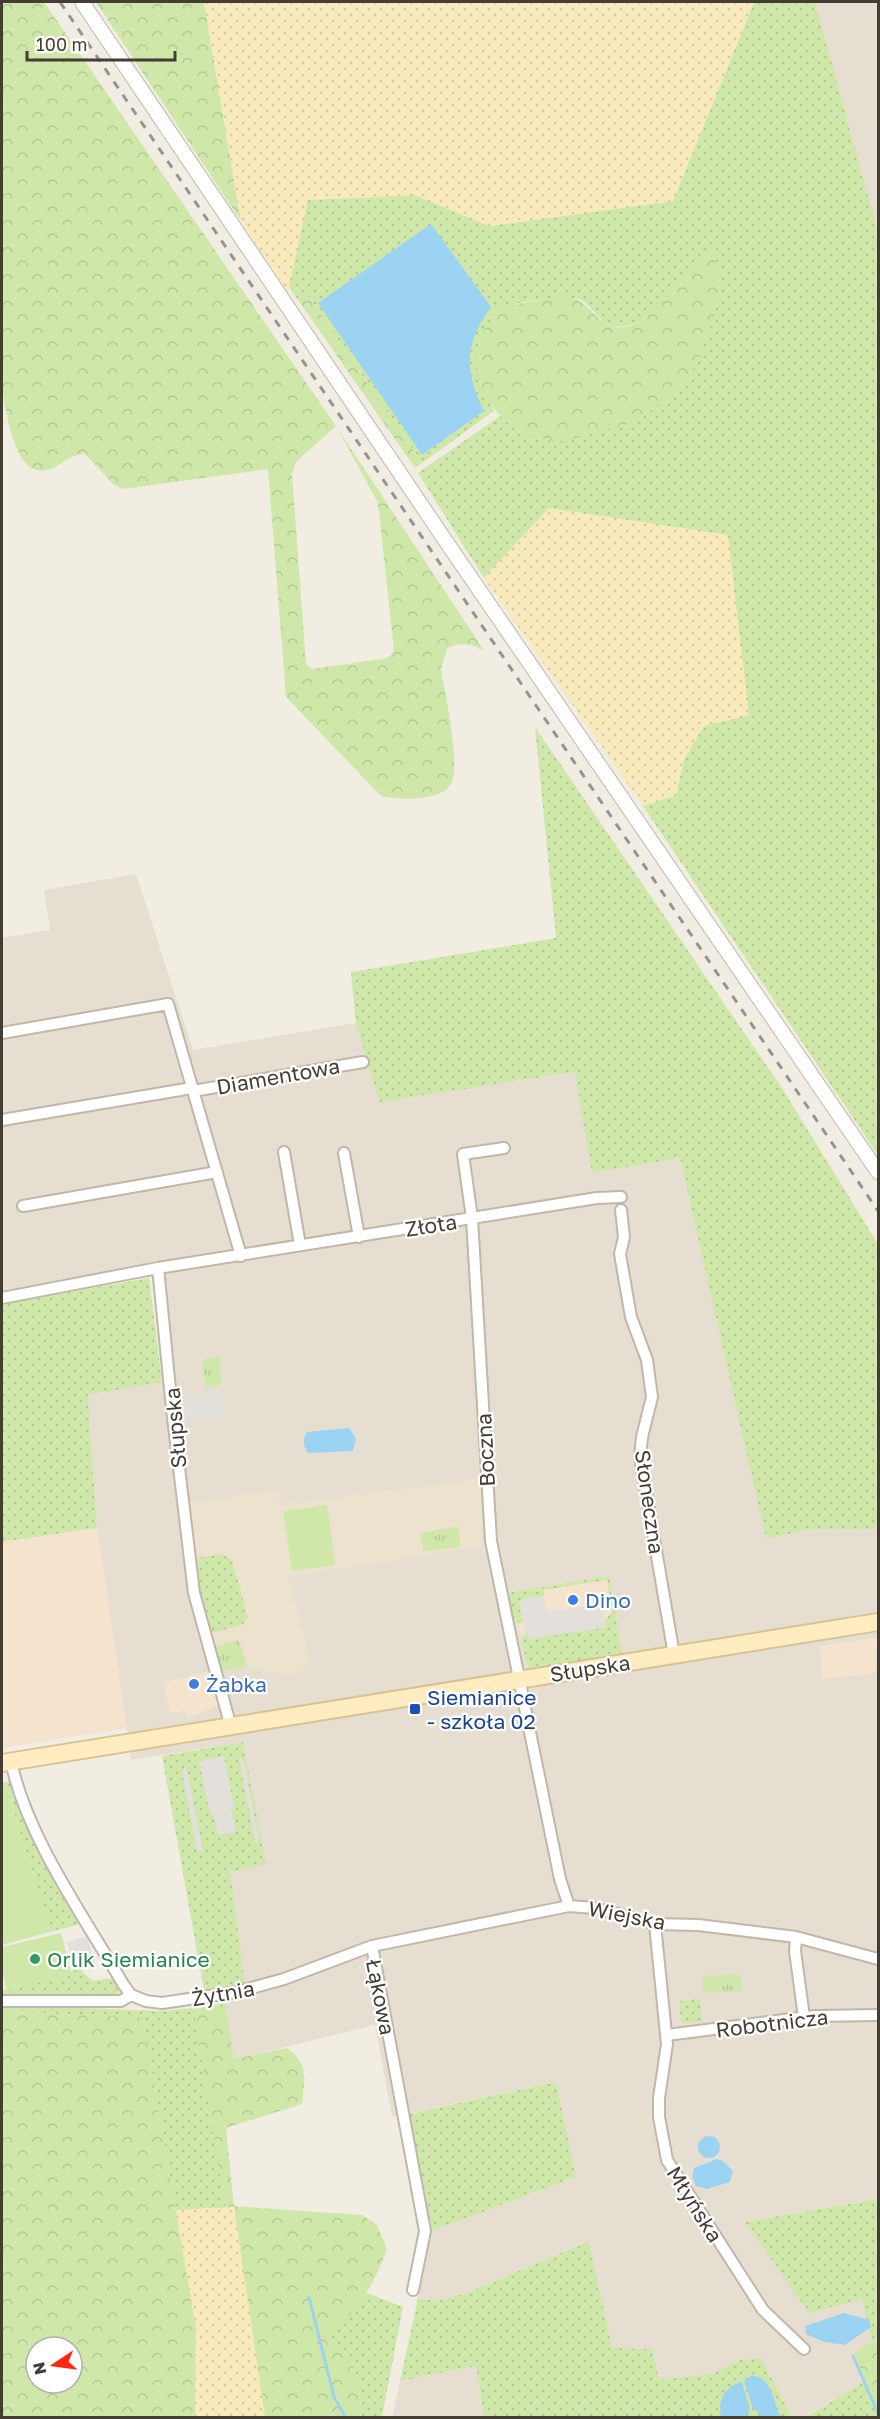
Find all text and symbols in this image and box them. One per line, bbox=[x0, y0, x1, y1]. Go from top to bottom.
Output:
scale bar bbox=[27, 24, 176, 62]
text: 100 m bbox=[36, 33, 87, 55]
street label: Diamentowa bbox=[214, 1052, 342, 1100]
street label: Złota bbox=[403, 1208, 459, 1242]
street label: Słupska bbox=[159, 1387, 191, 1469]
street label: Boczna bbox=[470, 1413, 500, 1487]
street label: Słoneczna bbox=[630, 1448, 670, 1556]
place label: Dino bbox=[585, 1587, 631, 1613]
marker: Dino bbox=[566, 1593, 580, 1607]
street label: Słupska bbox=[548, 1649, 632, 1687]
place label: Żabka bbox=[206, 1671, 267, 1697]
marker: Żabka bbox=[187, 1677, 201, 1691]
place label: Siemianice - szkoła 02 bbox=[427, 1684, 537, 1734]
marker: Siemianice - szkoła 02 bbox=[408, 1702, 422, 1716]
street label: Wiejska bbox=[586, 1895, 668, 1935]
place label: Orlik Siemianice bbox=[47, 1946, 210, 1972]
marker: Orlik Siemianice bbox=[28, 1952, 42, 1966]
street label: Łąkowa bbox=[361, 1957, 401, 2037]
street label: Żytnia bbox=[190, 1975, 256, 2011]
street label: Robotnicza bbox=[714, 2003, 830, 2043]
street label: Młyńska bbox=[661, 2161, 729, 2247]
north arrow bbox=[24, 2335, 84, 2395]
text: N bbox=[28, 2360, 50, 2377]

